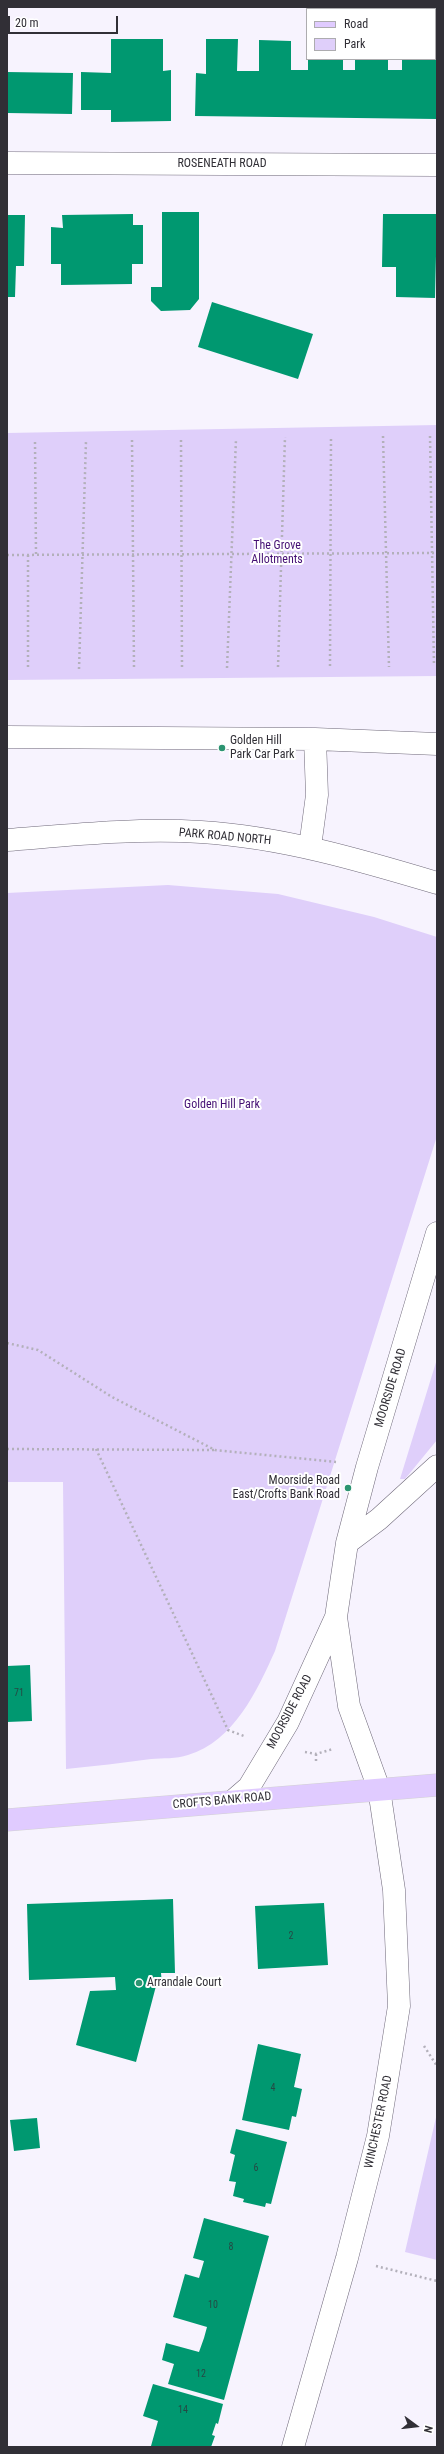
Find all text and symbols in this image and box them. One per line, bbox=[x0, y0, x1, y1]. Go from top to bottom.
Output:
scale bar bbox=[10, 8, 120, 34]
legend bbox=[306, 8, 436, 60]
text: 20 m bbox=[15, 16, 39, 30]
text: Road bbox=[344, 17, 368, 31]
text: Park bbox=[344, 37, 365, 51]
street label: ROSENEATH ROAD bbox=[177, 157, 267, 171]
park label: The Grove Allotments bbox=[251, 539, 303, 567]
place label: Golden Hill Park Car Park bbox=[230, 734, 295, 762]
marker: Golden Hill Park Car Park bbox=[217, 743, 227, 753]
street label: PARK ROAD NORTH bbox=[178, 826, 272, 848]
park label: Golden Hill Park bbox=[184, 1098, 260, 1112]
street label: MOORSIDE ROAD bbox=[372, 1347, 410, 1429]
place label: Moorside Road East/Crofts Bank Road bbox=[233, 1474, 340, 1502]
marker: Moorside Road East/Crofts Bank Road bbox=[343, 1483, 353, 1493]
street label: MOORSIDE ROAD bbox=[264, 1672, 316, 1752]
house number: 71 bbox=[14, 1687, 24, 1699]
street label: CROFTS BANK ROAD bbox=[172, 1790, 272, 1812]
house number: 2 bbox=[289, 1930, 293, 1942]
place label: Arrandale Court bbox=[147, 1976, 222, 1990]
marker: Arrandale Court bbox=[134, 1978, 144, 1988]
street label: WINCHESTER ROAD bbox=[362, 2074, 396, 2170]
house number: 4 bbox=[271, 2082, 275, 2094]
house number: 6 bbox=[254, 2162, 258, 2174]
house number: 8 bbox=[229, 2241, 233, 2253]
house number: 10 bbox=[208, 2299, 218, 2311]
house number: 12 bbox=[196, 2368, 206, 2380]
house number: 14 bbox=[178, 2404, 188, 2416]
north arrow bbox=[396, 2406, 436, 2446]
text: N bbox=[421, 2424, 435, 2434]

